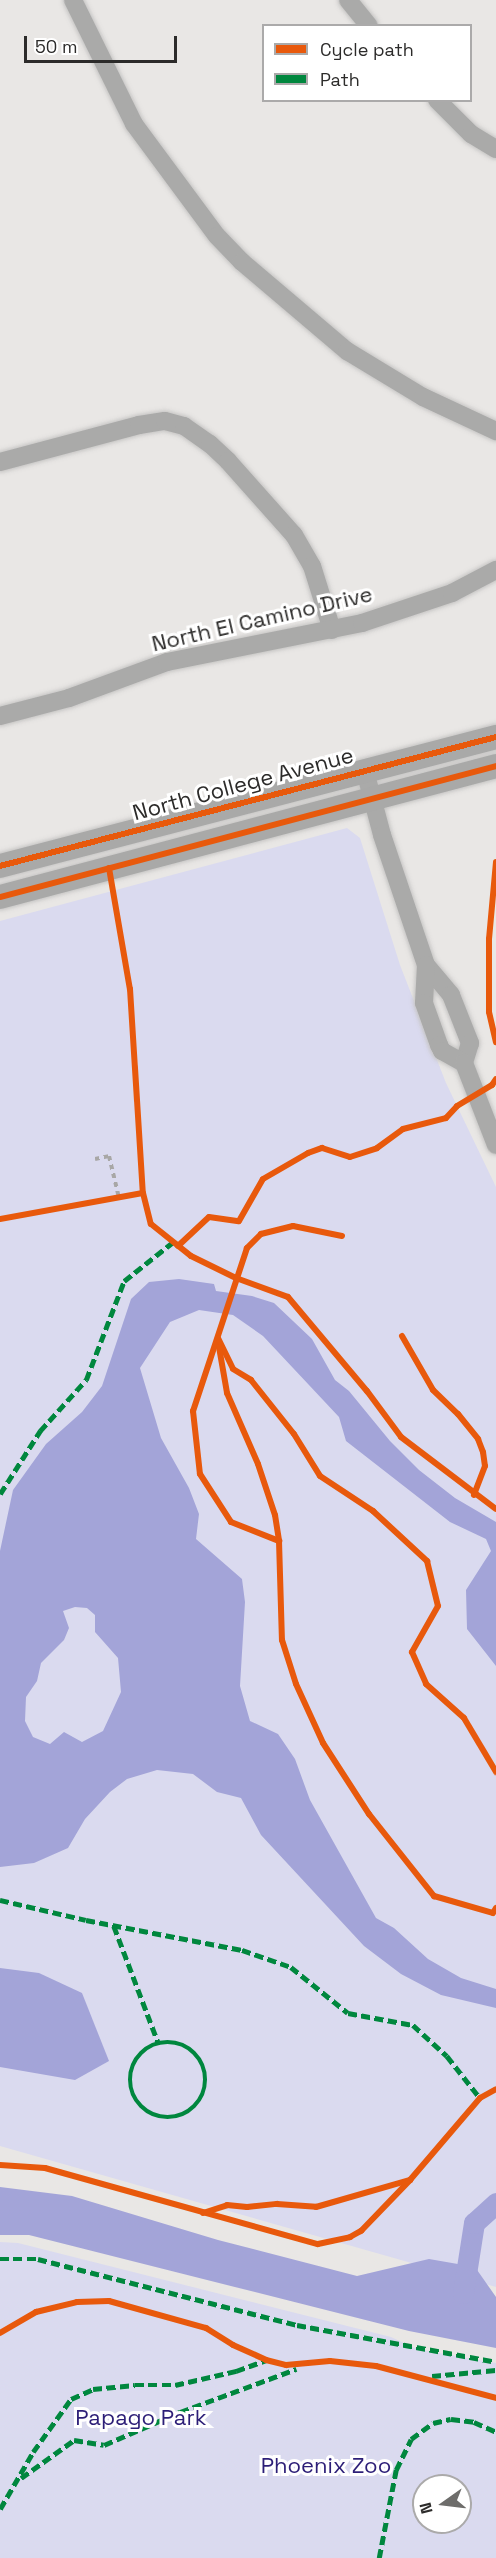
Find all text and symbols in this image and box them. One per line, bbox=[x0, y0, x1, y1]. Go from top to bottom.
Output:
scale bar bbox=[27, 24, 180, 62]
legend bbox=[262, 24, 472, 102]
text: 50 m bbox=[35, 35, 77, 58]
text: Cycle path bbox=[320, 38, 414, 61]
text: Path bbox=[320, 68, 360, 91]
street label: North El Camino Drive bbox=[149, 581, 375, 657]
street label: North College Avenue bbox=[130, 742, 356, 826]
park label: Papago Park bbox=[75, 2405, 207, 2431]
park label: Phoenix Zoo bbox=[261, 2453, 391, 2479]
north arrow bbox=[412, 2474, 472, 2534]
text: N bbox=[415, 2500, 437, 2516]

